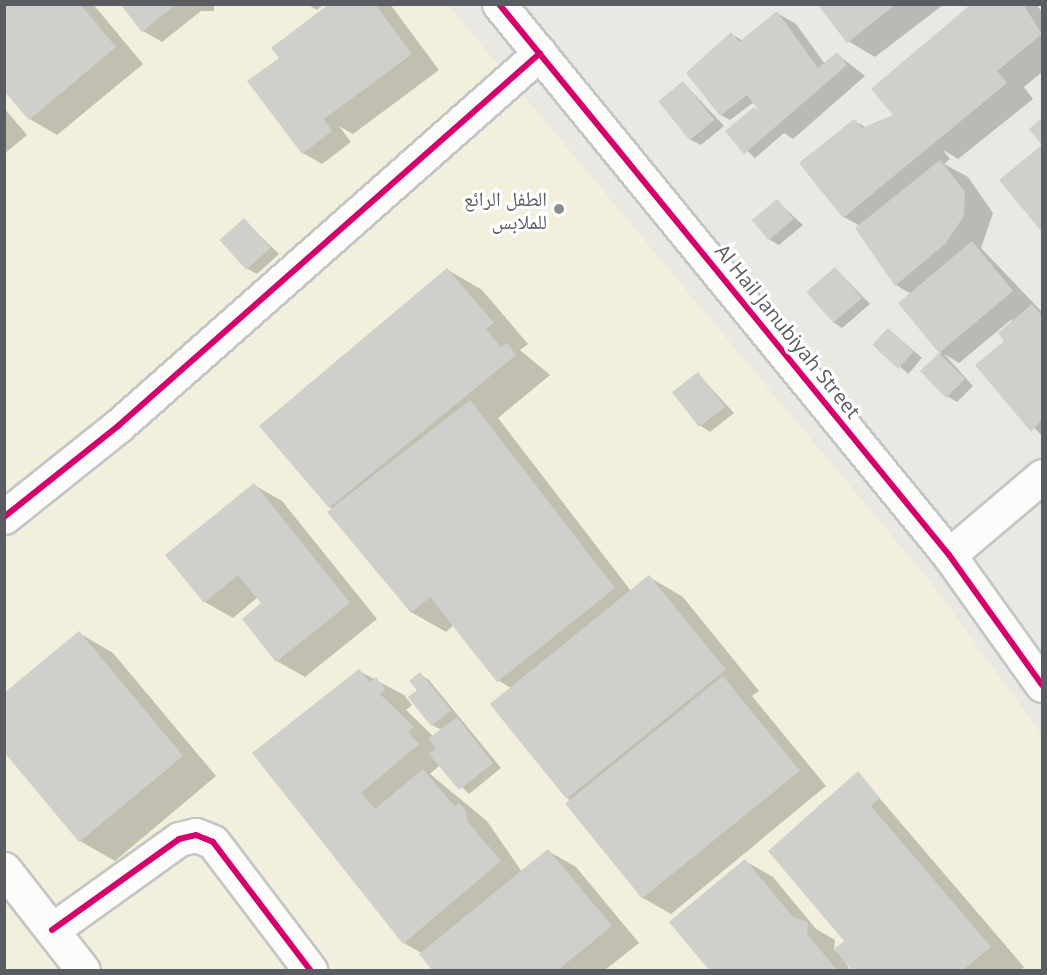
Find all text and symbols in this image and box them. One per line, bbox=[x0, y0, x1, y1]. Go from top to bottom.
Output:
place label: الطفل الرائع للملابس bbox=[464, 186, 547, 233]
marker: الطفل الرائع للملابس bbox=[552, 202, 566, 216]
street label: Al Hail Janubiyah Street bbox=[710, 239, 866, 423]

